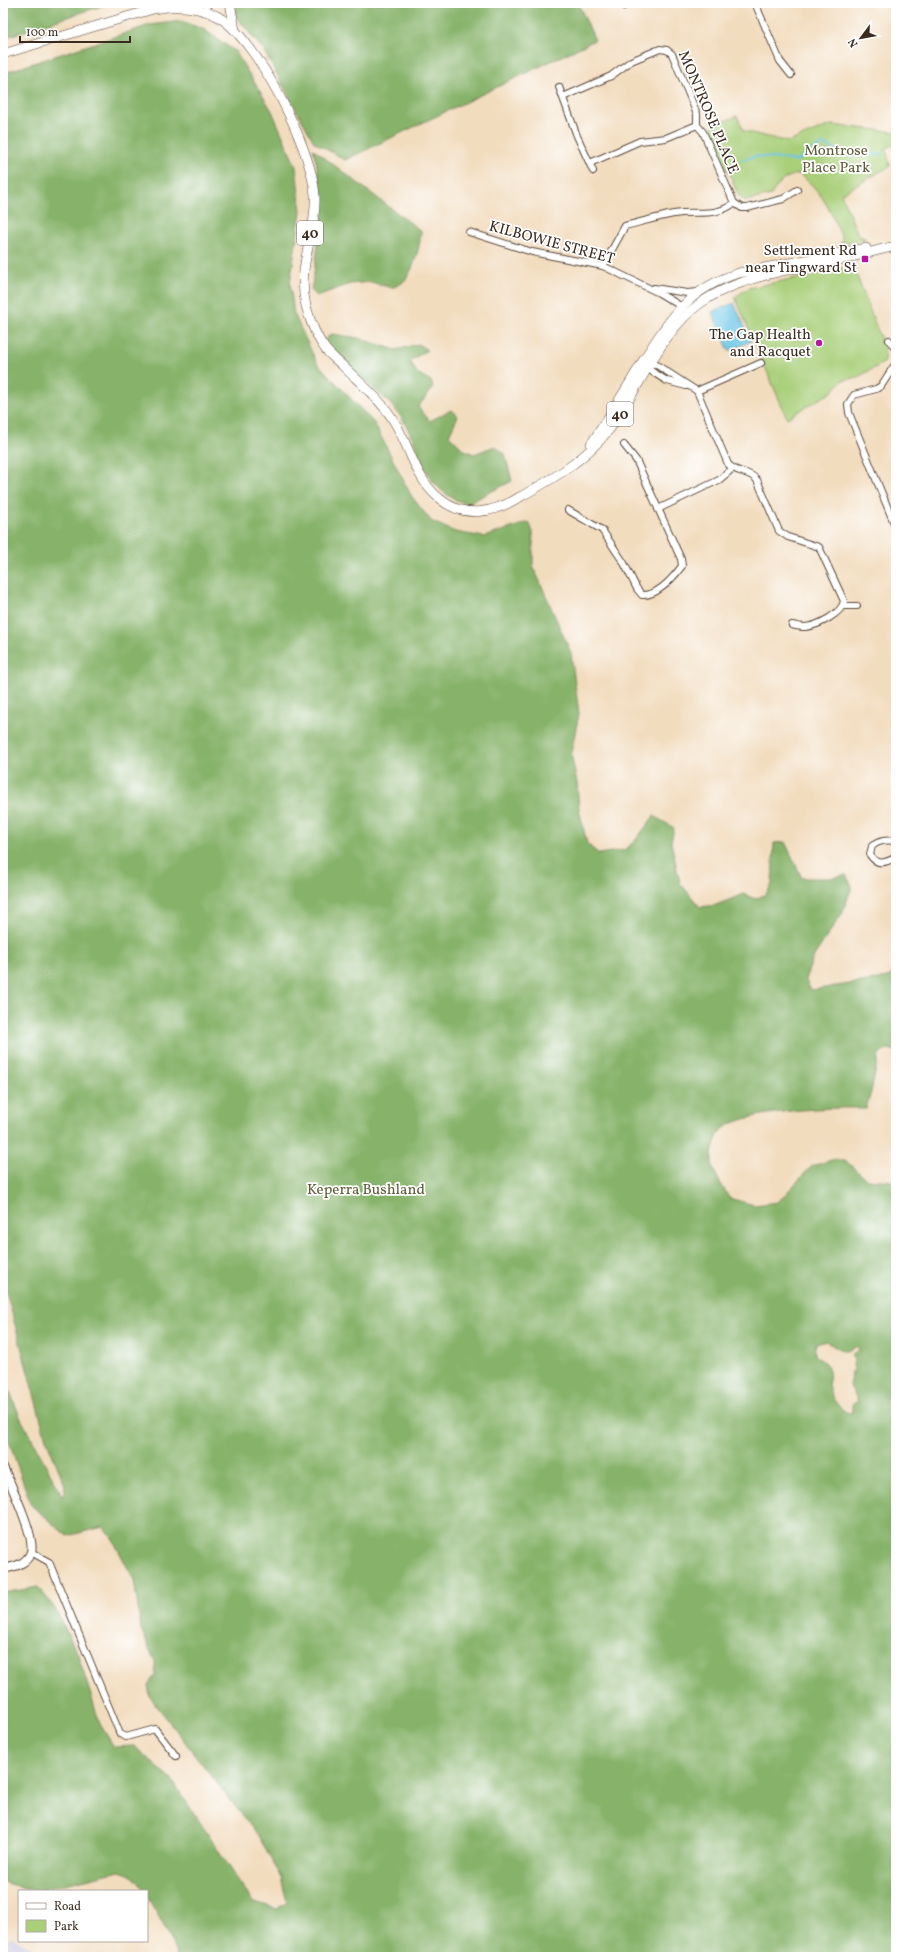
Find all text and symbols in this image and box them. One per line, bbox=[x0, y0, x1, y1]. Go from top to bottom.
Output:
scale bar bbox=[20, 18, 130, 44]
north arrow bbox=[841, 18, 881, 58]
text: 100 m bbox=[26, 25, 59, 41]
text: N bbox=[845, 35, 862, 50]
street label: MONTROSE PLACE bbox=[672, 48, 743, 178]
park label: Montrose Place Park bbox=[802, 141, 870, 179]
street label: KILBOWIE STREET bbox=[486, 217, 617, 270]
road number: 40 bbox=[297, 221, 323, 245]
place label: Settlement Rd near Tingward St bbox=[745, 241, 857, 279]
marker: Settlement Rd near Tingward St bbox=[860, 254, 870, 264]
place label: The Gap Health and Racquet bbox=[709, 325, 811, 363]
marker: The Gap Health and Racquet bbox=[814, 338, 824, 348]
road number: 40 bbox=[607, 402, 633, 426]
park label: Keperra Bushland bbox=[307, 1180, 425, 1201]
legend bbox=[18, 1890, 148, 1942]
text: Road bbox=[54, 1899, 81, 1915]
text: Park bbox=[54, 1919, 79, 1935]

